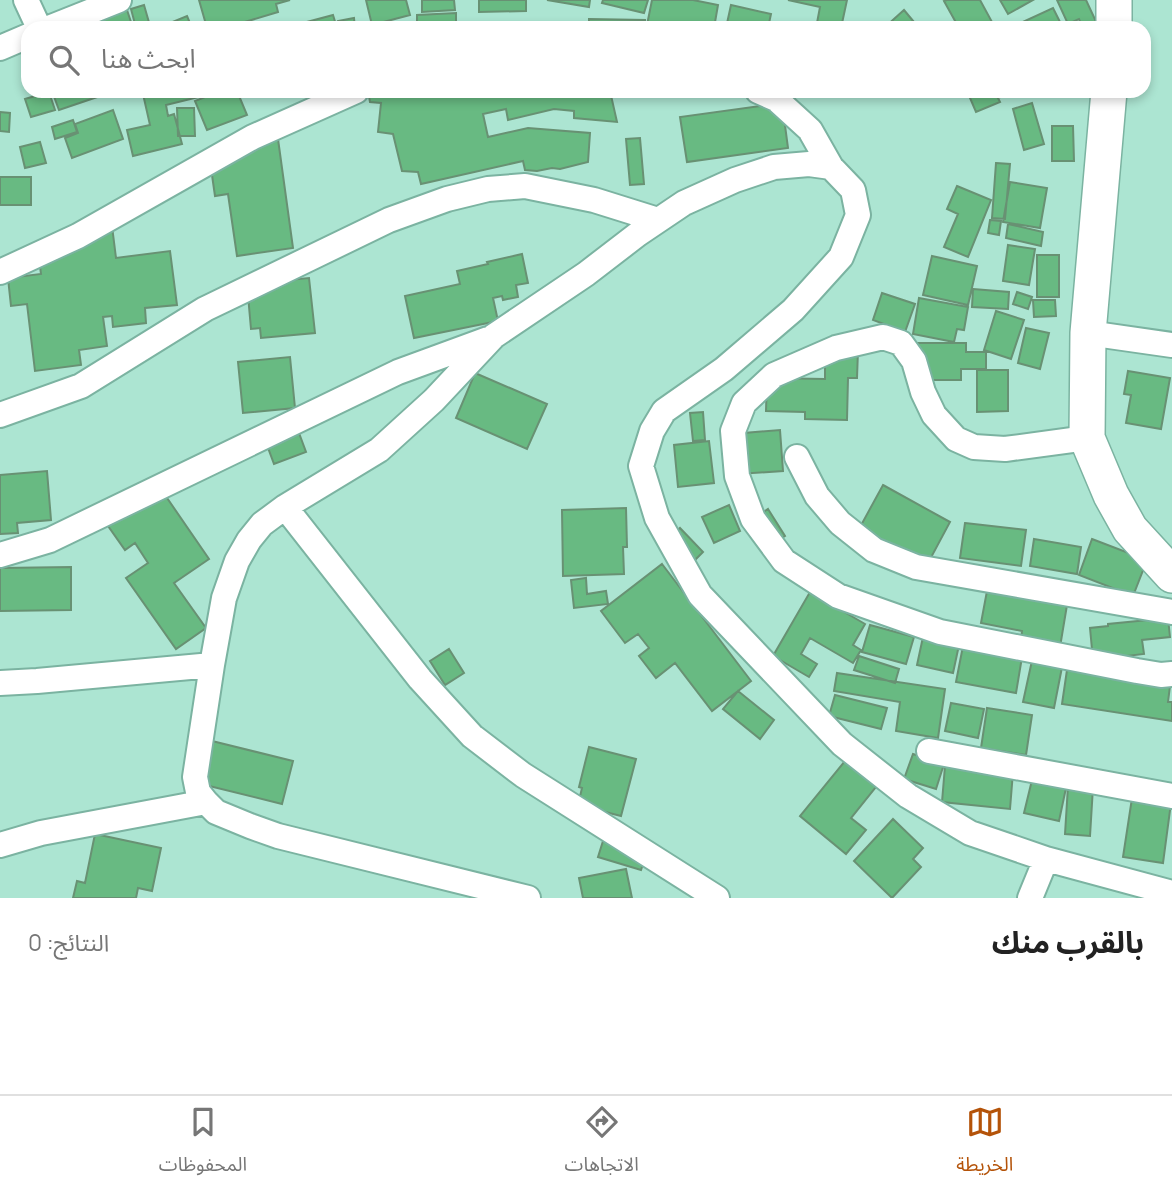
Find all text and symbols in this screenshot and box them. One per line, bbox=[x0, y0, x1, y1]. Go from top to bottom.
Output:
search box bbox=[21, 21, 1151, 98]
text: ابحث هنا bbox=[101, 40, 196, 76]
icon: search bbox=[45, 41, 83, 79]
text: بالقرب منك bbox=[992, 921, 1144, 962]
text: النتائج: 0 bbox=[28, 926, 109, 958]
tab: المحفوظات bbox=[159, 1103, 247, 1185]
tab: الاتجاهات bbox=[565, 1103, 639, 1185]
tab: الخريطة bbox=[956, 1103, 1013, 1185]

